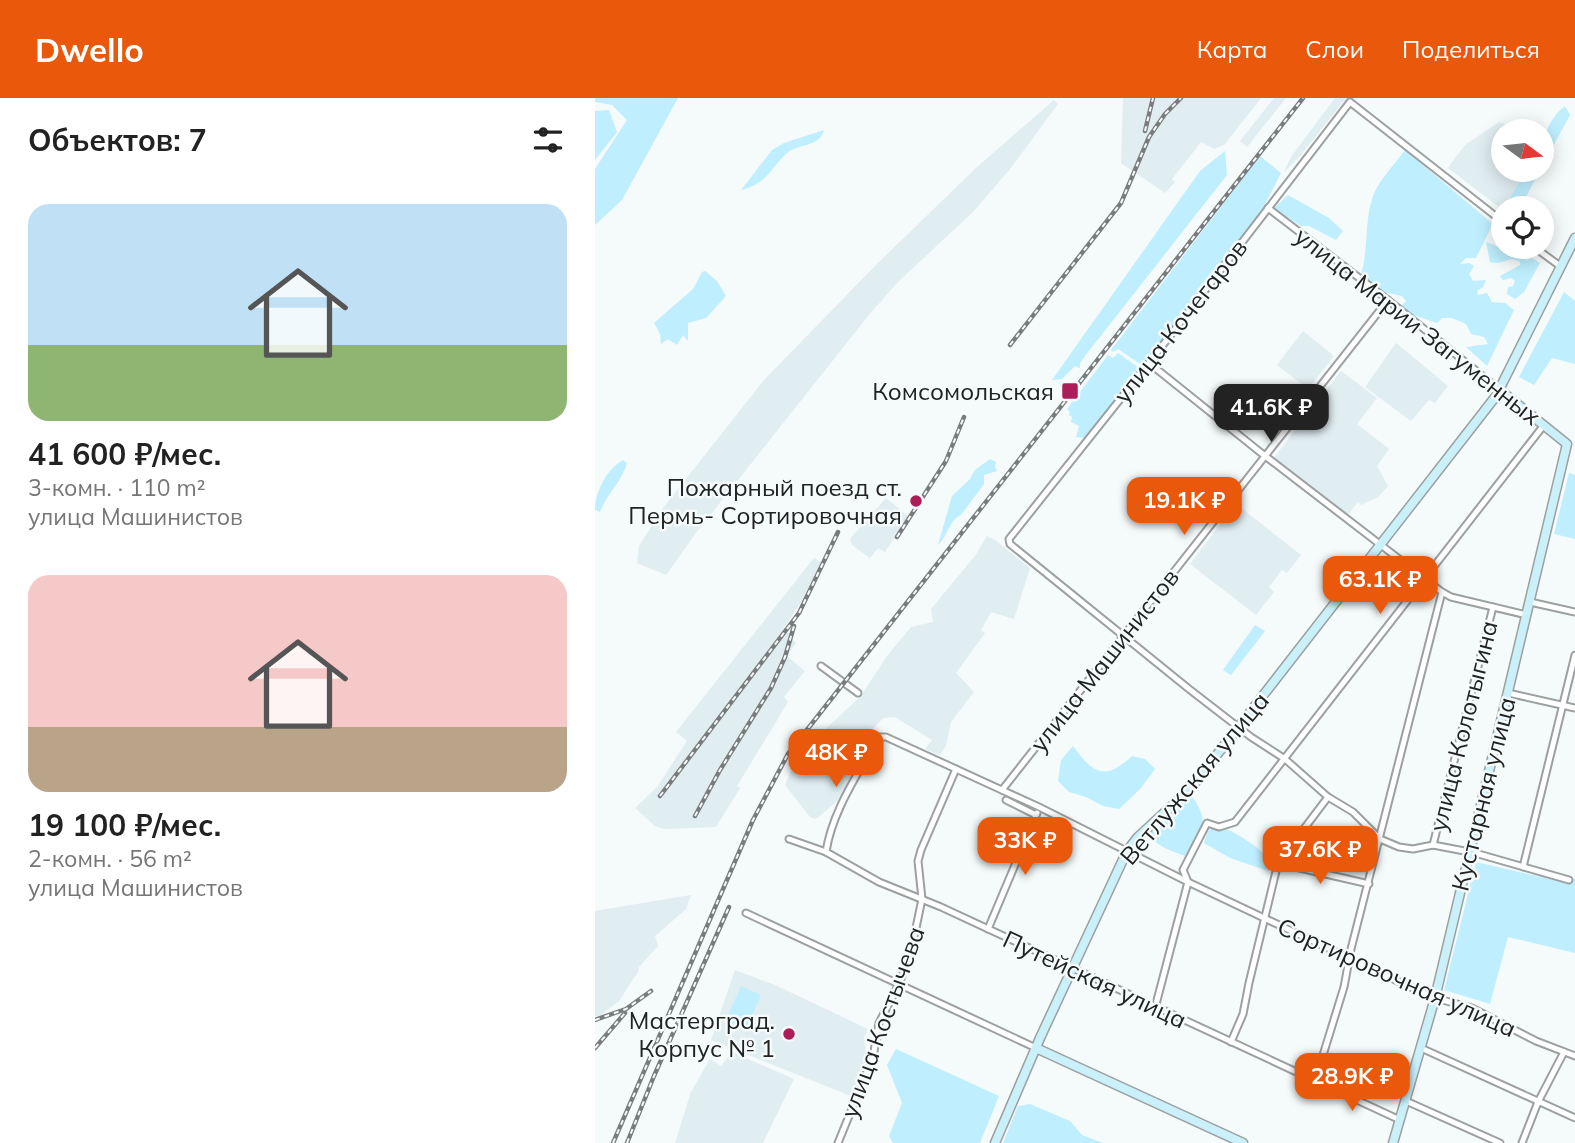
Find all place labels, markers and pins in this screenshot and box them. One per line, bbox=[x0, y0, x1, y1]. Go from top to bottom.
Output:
place label: Комсомольская bbox=[872, 376, 1054, 406]
marker: Комсомольская bbox=[1060, 381, 1080, 401]
pin: 41.6K ₽ bbox=[1206, 384, 1336, 444]
place label: Пожарный поезд ст. Пермь- Сортировочная bbox=[628, 472, 902, 530]
pin: 19.1K ₽ bbox=[1119, 478, 1249, 537]
marker: Пожарный поезд ст. Пермь- Сортировочная bbox=[908, 493, 924, 509]
pin: 63.1K ₽ bbox=[1315, 556, 1445, 616]
pin: 48K ₽ bbox=[787, 730, 885, 789]
pin: 33K ₽ bbox=[976, 818, 1074, 877]
pin: 37.6K ₽ bbox=[1255, 826, 1385, 886]
place label: Мастерград. Корпус № 1 bbox=[629, 1005, 775, 1063]
marker: Мастерград. Корпус № 1 bbox=[781, 1026, 797, 1042]
pin: 28.9K ₽ bbox=[1287, 1054, 1417, 1113]

